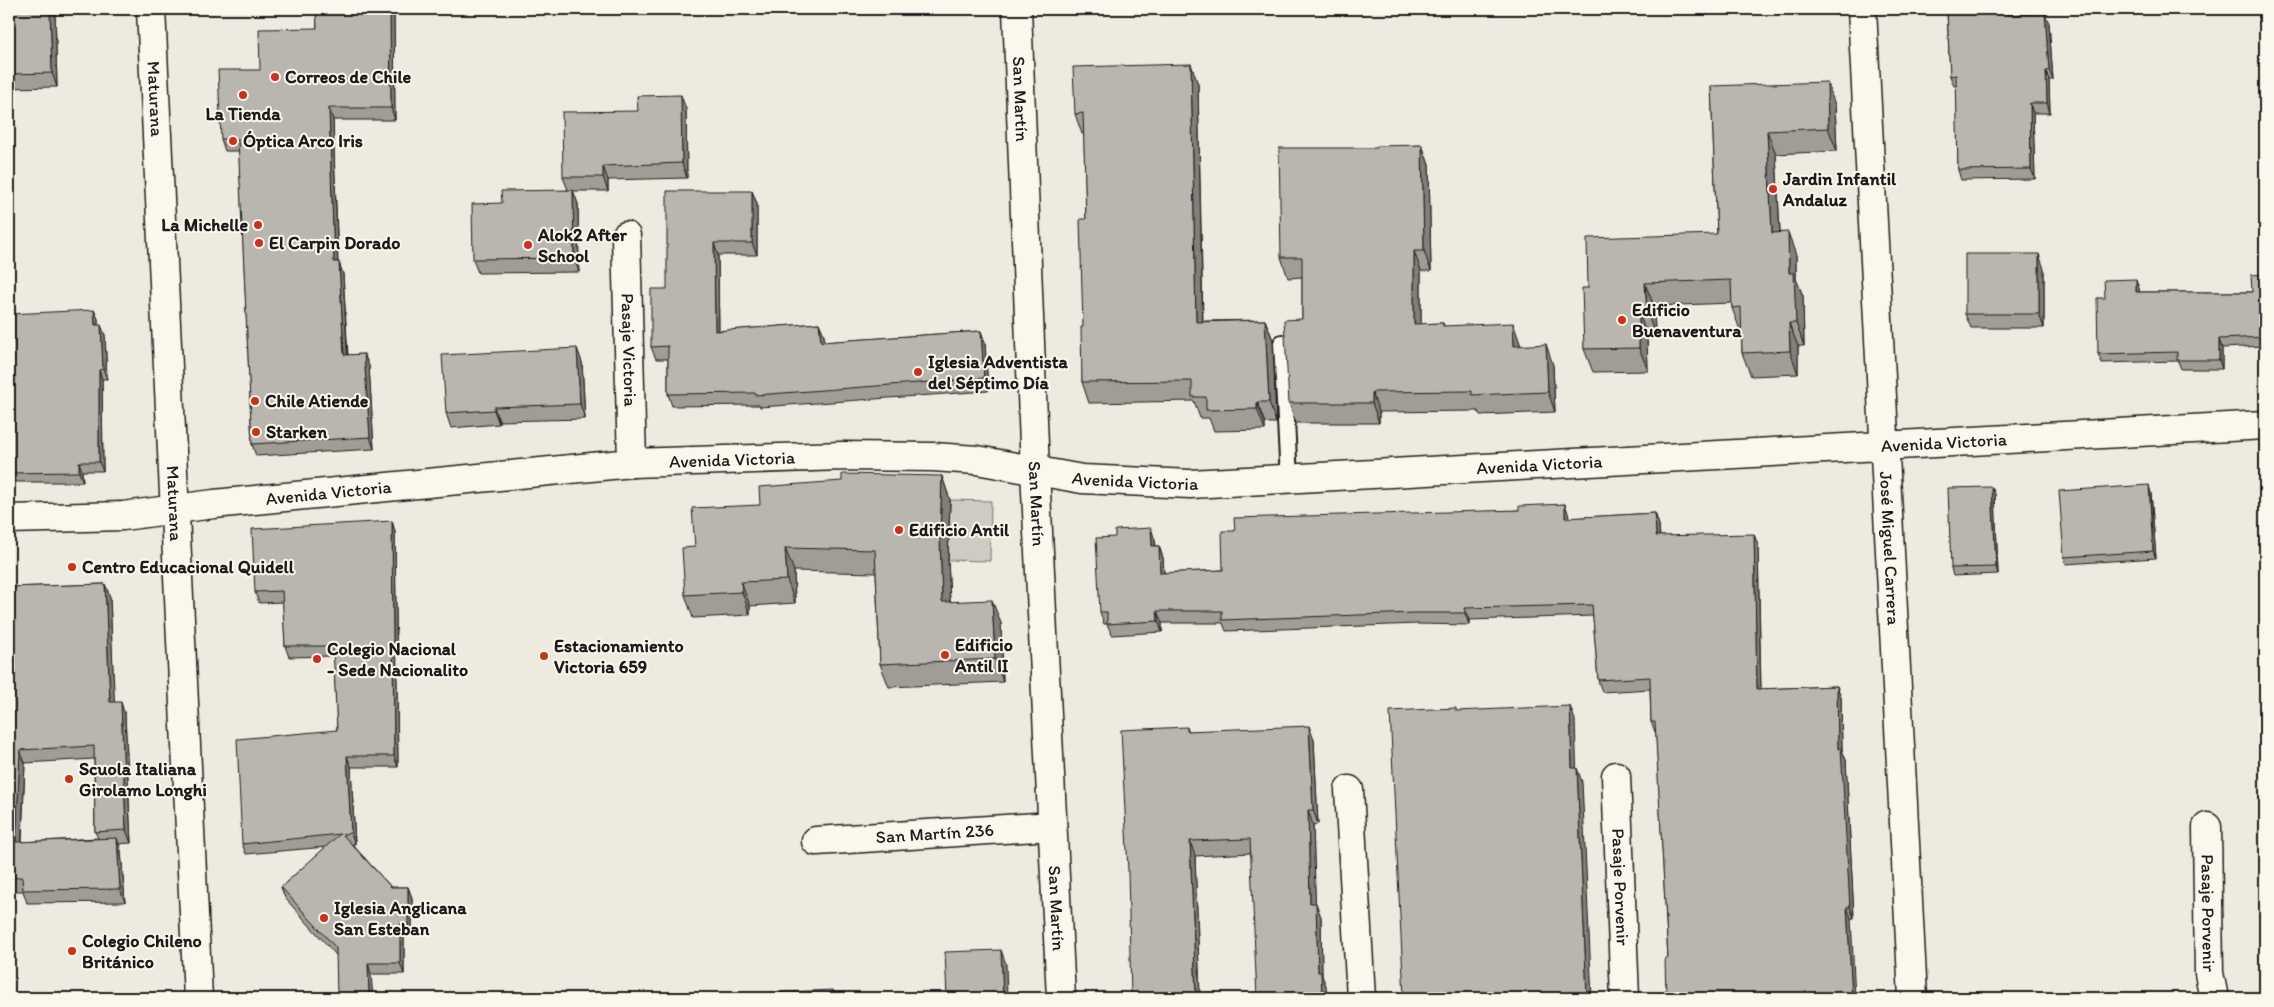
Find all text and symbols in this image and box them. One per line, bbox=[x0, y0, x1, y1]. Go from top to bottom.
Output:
street label: San Martín bbox=[1008, 56, 1033, 142]
street label: Maturana bbox=[142, 61, 168, 138]
place label: Correos de Chile bbox=[285, 66, 412, 88]
marker: Correos de Chile bbox=[269, 71, 281, 83]
marker: La Tienda bbox=[237, 89, 249, 101]
place label: La Tienda bbox=[205, 103, 281, 125]
place label: Óptica Arco Iris bbox=[243, 130, 363, 152]
marker: Óptica Arco Iris bbox=[227, 135, 239, 147]
place label: Jardin Infantil Andaluz bbox=[1782, 168, 1897, 211]
marker: Jardin Infantil Andaluz bbox=[1767, 183, 1779, 195]
place label: La Michelle bbox=[161, 214, 248, 236]
marker: La Michelle bbox=[252, 219, 264, 231]
place label: Alok2 After School bbox=[537, 224, 628, 267]
place label: El Carpin Dorado bbox=[269, 232, 400, 254]
marker: El Carpin Dorado bbox=[253, 237, 265, 249]
marker: Alok2 After School bbox=[522, 239, 534, 251]
street label: Pasaje Victoria bbox=[617, 293, 642, 408]
place label: Edificio Buenaventura bbox=[1632, 299, 1742, 342]
marker: Edificio Buenaventura bbox=[1616, 314, 1628, 326]
place label: Iglesia Adventista del Séptimo Día bbox=[928, 351, 1068, 394]
marker: Iglesia Adventista del Séptimo Día bbox=[912, 366, 924, 378]
place label: Chile Atiende bbox=[265, 390, 369, 412]
marker: Chile Atiende bbox=[249, 395, 261, 407]
place label: Starken bbox=[266, 421, 328, 443]
marker: Starken bbox=[250, 426, 262, 438]
street label: Avenida Victoria bbox=[1880, 428, 2008, 457]
street label: Avenida Victoria bbox=[669, 447, 796, 473]
street label: Avenida Victoria bbox=[1476, 450, 1604, 479]
street label: San Martín bbox=[1024, 460, 1050, 547]
street label: Maturana bbox=[162, 465, 187, 542]
street label: Avenida Victoria bbox=[1070, 466, 1199, 495]
street label: José Miguel Carrera bbox=[1875, 471, 1905, 626]
street label: Avenida Victoria bbox=[265, 476, 393, 510]
place label: Edificio Antil bbox=[909, 519, 1010, 541]
marker: Edificio Antil bbox=[893, 524, 905, 536]
place label: Centro Educacional Quidell bbox=[82, 556, 295, 578]
marker: Centro Educacional Quidell bbox=[66, 561, 78, 573]
place label: Edificio Antil II bbox=[954, 634, 1013, 677]
place label: Estacionamiento Victoria 659 bbox=[554, 635, 684, 678]
place label: Colegio Nacional - Sede Nacionalito bbox=[327, 638, 468, 681]
marker: Edificio Antil II bbox=[939, 649, 951, 661]
marker: Estacionamiento Victoria 659 bbox=[538, 650, 550, 662]
marker: Colegio Nacional - Sede Nacionalito bbox=[311, 653, 323, 665]
place label: Scuola Italiana Girolamo Longhi bbox=[79, 758, 207, 801]
marker: Scuola Italiana Girolamo Longhi bbox=[63, 773, 75, 785]
street label: San Martín 236 bbox=[875, 819, 995, 848]
street label: Pasaje Porvenir bbox=[1607, 828, 1634, 947]
street label: Pasaje Porvenir bbox=[2196, 854, 2220, 973]
street label: San Martín bbox=[1043, 865, 1070, 951]
place label: Iglesia Anglicana San Esteban bbox=[334, 897, 467, 940]
marker: Iglesia Anglicana San Esteban bbox=[318, 912, 330, 924]
place label: Colegio Chileno Británico bbox=[82, 930, 202, 973]
marker: Colegio Chileno Británico bbox=[66, 945, 78, 957]

